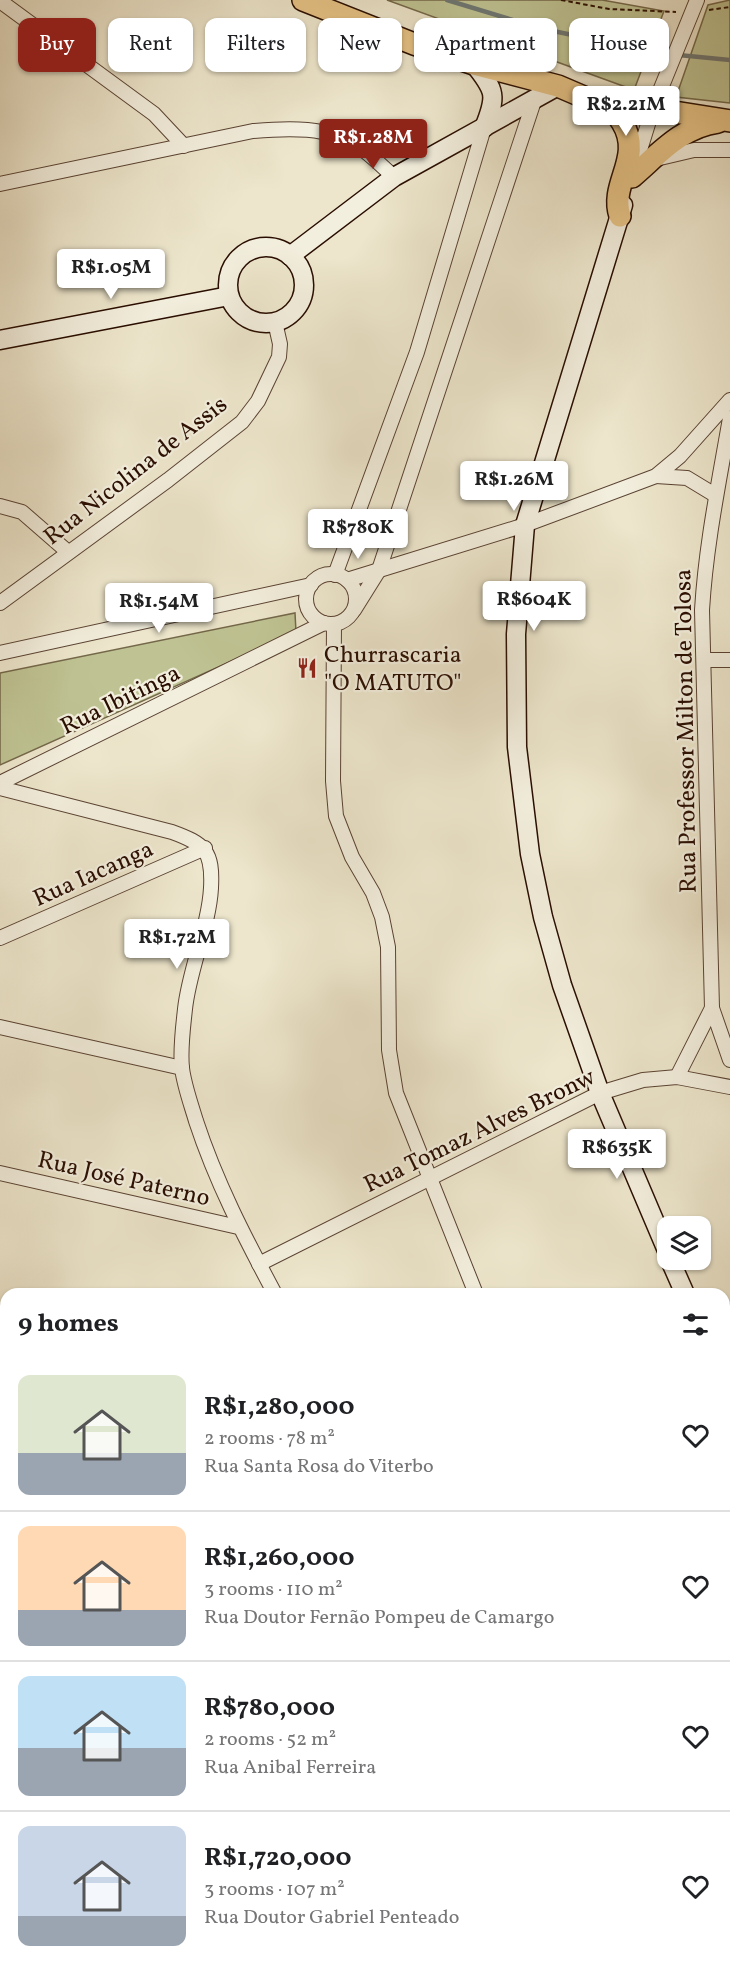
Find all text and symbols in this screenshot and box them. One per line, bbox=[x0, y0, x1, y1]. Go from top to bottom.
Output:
chip: Buy bbox=[18, 18, 96, 72]
chip: Rent bbox=[108, 18, 193, 72]
chip: Filters bbox=[205, 18, 306, 72]
chip: New bbox=[318, 18, 402, 72]
chip: Apartment bbox=[414, 18, 557, 72]
chip: House bbox=[569, 18, 669, 72]
pin: R$2.21M bbox=[571, 86, 681, 137]
text: R$2.21M bbox=[586, 91, 666, 119]
pin: R$1.28M bbox=[318, 119, 428, 170]
text: R$1.28M bbox=[333, 124, 413, 152]
pin: R$1.05M bbox=[56, 249, 166, 300]
text: R$1.05M bbox=[71, 254, 151, 282]
street label: Rua Nicolina de Assis bbox=[37, 389, 235, 554]
pin: R$1.26M bbox=[459, 461, 569, 512]
text: R$1.26M bbox=[474, 466, 554, 494]
pin: R$780K bbox=[309, 509, 407, 560]
text: R$780K bbox=[322, 514, 394, 542]
street label: Rua Professor Milton de Tolosa bbox=[667, 569, 707, 893]
pin: R$604K bbox=[485, 581, 583, 632]
pin: R$1.54M bbox=[104, 583, 214, 634]
text: R$604K bbox=[497, 586, 571, 614]
text: R$1.54M bbox=[119, 588, 199, 616]
place label: Churrascaria "O MATUTO" bbox=[324, 639, 462, 701]
restaurant icon: Churrascaria "O MATUTO" bbox=[295, 656, 319, 680]
street label: Rua Ibitinga bbox=[55, 657, 187, 745]
street label: Rua Iacanga bbox=[28, 833, 159, 916]
pin: R$1.72M bbox=[122, 919, 232, 970]
text: R$1.72M bbox=[138, 924, 216, 952]
street label: Rua Tomaz Alves Bronw bbox=[358, 1061, 602, 1203]
pin: R$635K bbox=[568, 1129, 666, 1180]
text: R$635K bbox=[582, 1134, 652, 1162]
street label: Rua José Paterno bbox=[34, 1144, 213, 1216]
map controls bbox=[657, 1216, 711, 1270]
button: layers bbox=[657, 1216, 711, 1270]
text: 9 homes bbox=[18, 1306, 119, 1342]
icon: filters bbox=[679, 1308, 712, 1341]
text: R$1,280,000 bbox=[204, 1389, 355, 1425]
icon: home bbox=[66, 1399, 138, 1471]
icon: heart bbox=[679, 1419, 712, 1452]
text: 2 rooms · 78 m² bbox=[204, 1425, 335, 1453]
text: Rua Santa Rosa do Viterbo bbox=[204, 1453, 434, 1481]
text: R$1,260,000 bbox=[204, 1540, 355, 1576]
icon: home bbox=[66, 1550, 138, 1622]
icon: heart bbox=[679, 1570, 712, 1603]
text: 3 rooms · 110 m² bbox=[204, 1576, 343, 1604]
text: Rua Doutor Fernão Pompeu de Camargo bbox=[204, 1604, 554, 1632]
text: R$780,000 bbox=[204, 1690, 335, 1726]
icon: home bbox=[66, 1700, 138, 1772]
icon: heart bbox=[679, 1720, 712, 1753]
text: 2 rooms · 52 m² bbox=[204, 1726, 336, 1754]
text: Rua Anibal Ferreira bbox=[204, 1754, 376, 1782]
text: R$1,720,000 bbox=[204, 1840, 352, 1876]
icon: home bbox=[66, 1850, 138, 1922]
icon: heart bbox=[679, 1870, 712, 1903]
text: 3 rooms · 107 m² bbox=[204, 1876, 345, 1904]
text: Rua Doutor Gabriel Penteado bbox=[204, 1904, 459, 1932]

